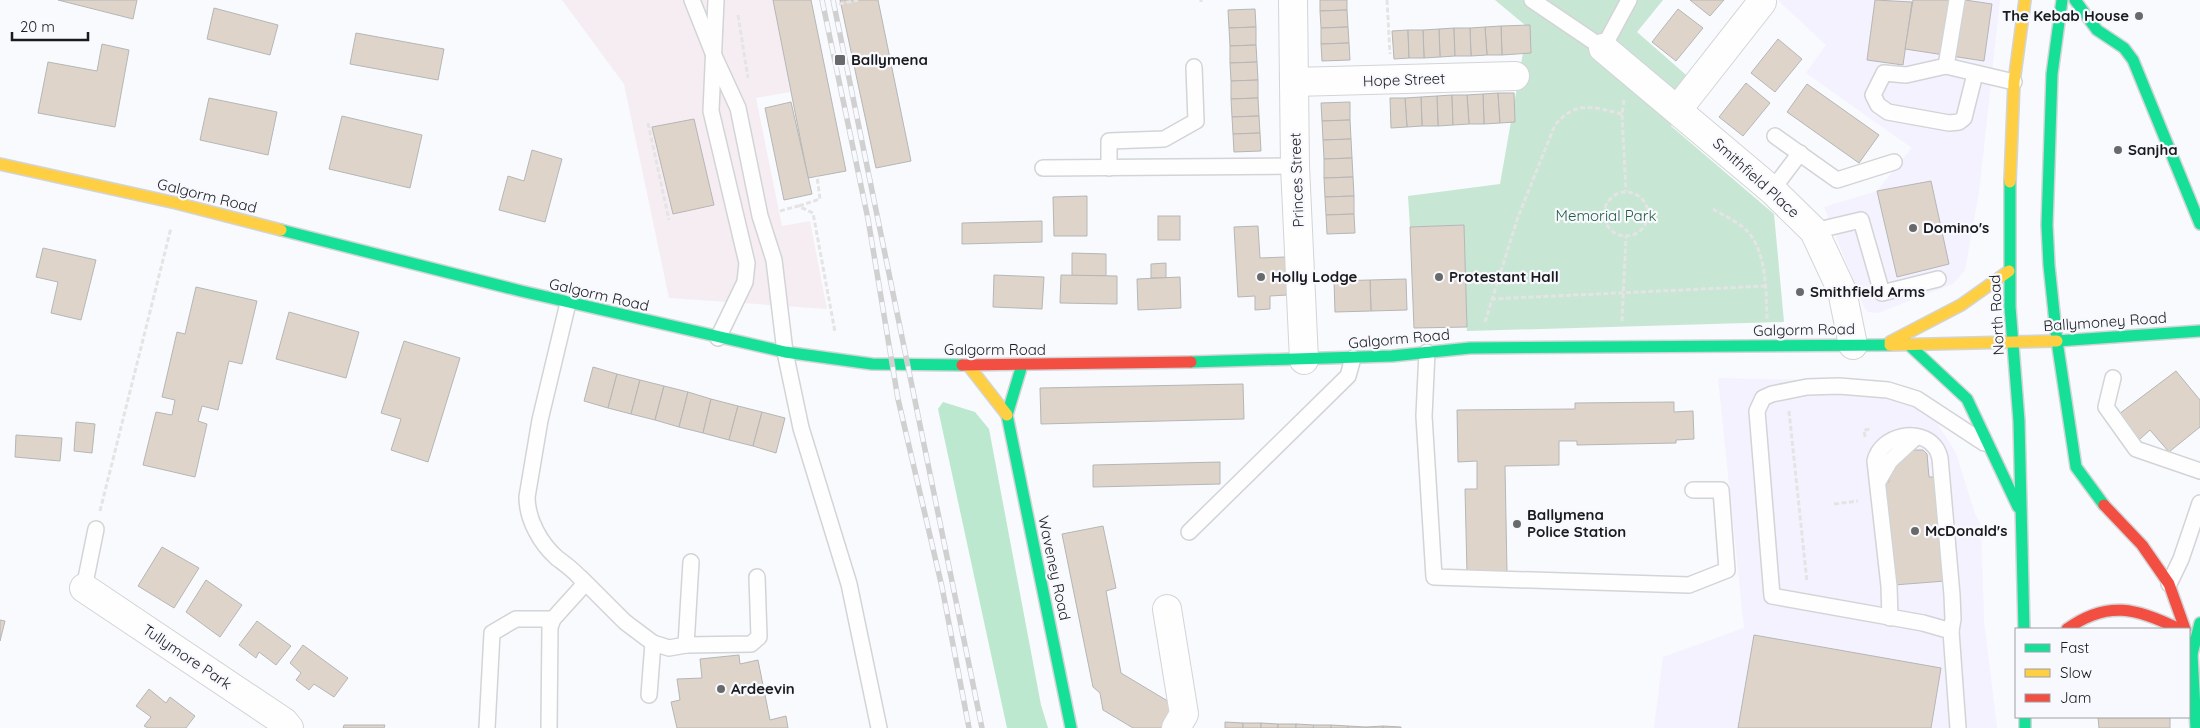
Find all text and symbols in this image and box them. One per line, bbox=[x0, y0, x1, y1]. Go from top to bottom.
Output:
place label: The Kebab House bbox=[2002, 6, 2129, 25]
scale bar bbox=[12, 10, 89, 42]
marker: The Kebab House bbox=[2133, 10, 2145, 22]
text: 20 m bbox=[20, 17, 55, 36]
place label: Ballymena bbox=[851, 50, 928, 69]
marker: Ballymena bbox=[833, 53, 847, 67]
street label: Hope Street bbox=[1362, 69, 1446, 90]
street label: Princes Street bbox=[1285, 132, 1308, 228]
street label: Smithfield Place bbox=[1709, 134, 1804, 222]
place label: Sanjha bbox=[2128, 140, 2178, 159]
marker: Sanjha bbox=[2112, 144, 2124, 156]
street label: Galgorm Road bbox=[155, 174, 259, 217]
park label: Memorial Park bbox=[1556, 206, 1657, 225]
place label: Domino's bbox=[1923, 218, 1989, 237]
marker: Domino's bbox=[1907, 222, 1919, 234]
place label: Holly Lodge bbox=[1271, 267, 1358, 286]
place label: Protestant Hall bbox=[1449, 267, 1559, 286]
marker: Holly Lodge bbox=[1255, 271, 1267, 283]
marker: Protestant Hall bbox=[1433, 271, 1445, 283]
street label: Galgorm Road bbox=[547, 274, 651, 315]
street label: North Road bbox=[1985, 274, 2008, 356]
place label: Smithfield Arms bbox=[1810, 282, 1925, 301]
marker: Smithfield Arms bbox=[1794, 286, 1806, 298]
street label: Ballymoney Road bbox=[2043, 308, 2167, 335]
street label: Galgorm Road bbox=[1753, 319, 1855, 340]
street label: Galgorm Road bbox=[1347, 325, 1451, 352]
street label: Galgorm Road bbox=[944, 340, 1046, 359]
place label: Ballymena Police Station bbox=[1527, 505, 1626, 541]
street label: Waveney Road bbox=[1034, 514, 1075, 622]
marker: Ballymena Police Station bbox=[1511, 518, 1523, 530]
place label: McDonald's bbox=[1925, 521, 2007, 540]
marker: McDonald's bbox=[1909, 525, 1921, 537]
street label: Tullymore Park bbox=[139, 620, 236, 693]
legend bbox=[2015, 628, 2190, 718]
text: Fast bbox=[2060, 638, 2089, 657]
text: Slow bbox=[2060, 663, 2092, 682]
place label: Ardeevin bbox=[731, 679, 795, 698]
marker: Ardeevin bbox=[715, 683, 727, 695]
text: Jam bbox=[2060, 688, 2091, 707]

